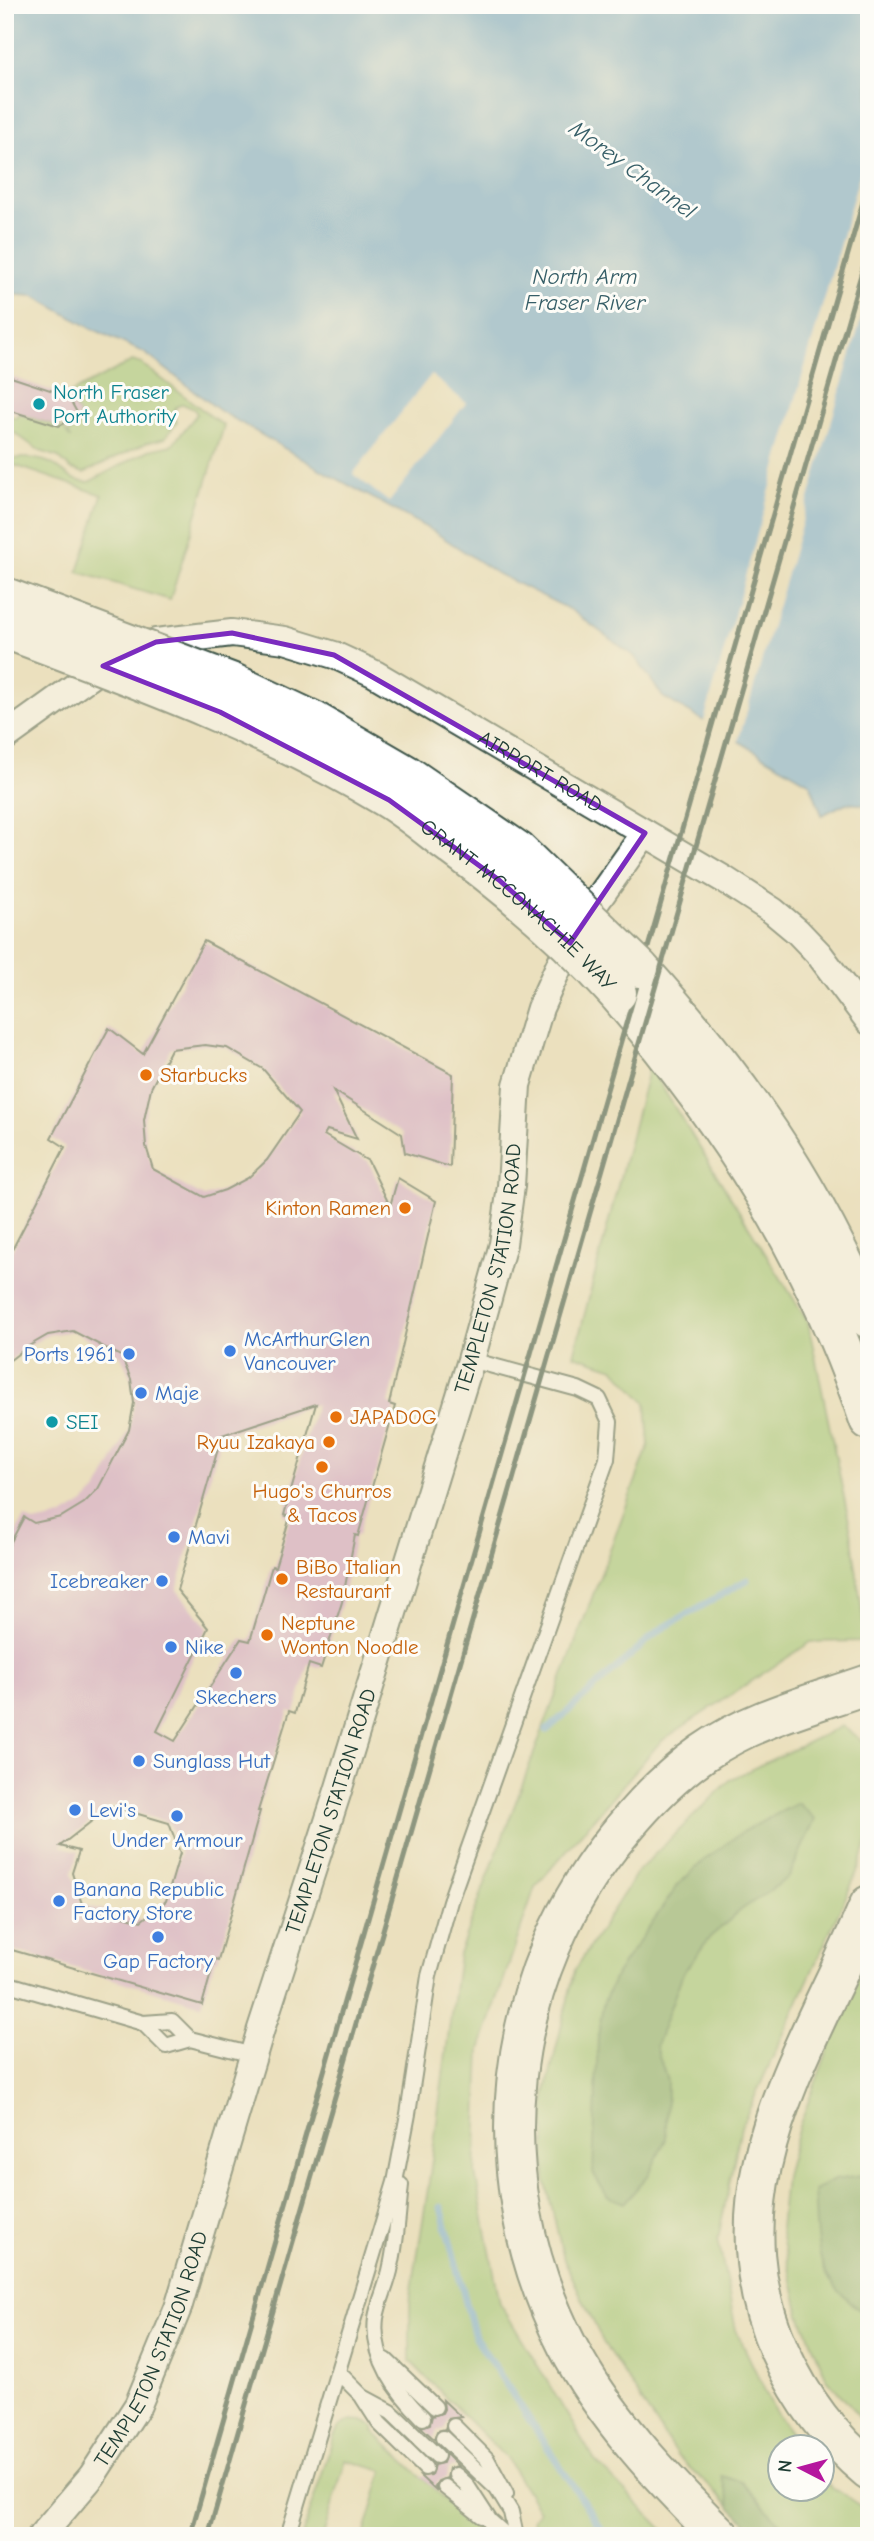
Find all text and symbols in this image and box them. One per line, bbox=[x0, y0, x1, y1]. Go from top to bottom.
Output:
water label: Morey Channel bbox=[563, 114, 702, 225]
water label: North Arm Fraser River bbox=[525, 263, 646, 316]
place label: North Fraser Port Authority bbox=[53, 380, 177, 428]
marker: North Fraser Port Authority bbox=[31, 396, 47, 412]
street label: AIRPORT ROAD bbox=[474, 725, 607, 817]
street label: GRANT MCCONACHIE WAY bbox=[416, 814, 621, 996]
place label: Starbucks bbox=[160, 1063, 247, 1087]
marker: Starbucks bbox=[138, 1067, 154, 1083]
street label: TEMPLETON STATION ROAD bbox=[449, 1143, 526, 1397]
place label: Kinton Ramen bbox=[265, 1196, 391, 1220]
marker: Kinton Ramen bbox=[397, 1200, 413, 1216]
place label: McArthurGlen Vancouver bbox=[244, 1327, 370, 1375]
place label: Ports 1961 bbox=[24, 1342, 115, 1366]
marker: McArthurGlen Vancouver bbox=[222, 1343, 238, 1359]
marker: Ports 1961 bbox=[121, 1346, 137, 1362]
place label: Maje bbox=[155, 1381, 199, 1405]
marker: Maje bbox=[133, 1385, 149, 1401]
place label: JAPADOG bbox=[350, 1405, 437, 1429]
marker: JAPADOG bbox=[328, 1409, 344, 1425]
place label: SEI bbox=[66, 1410, 99, 1434]
marker: SEI bbox=[44, 1414, 60, 1430]
place label: Ryuu Izakaya bbox=[196, 1430, 315, 1454]
marker: Ryuu Izakaya bbox=[321, 1434, 337, 1450]
marker: Hugo's Churros & Tacos bbox=[314, 1459, 330, 1475]
place label: Hugo's Churros & Tacos bbox=[253, 1479, 391, 1527]
place label: Mavi bbox=[188, 1525, 230, 1549]
marker: Mavi bbox=[166, 1529, 182, 1545]
place label: BiBo Italian Restaurant bbox=[296, 1555, 401, 1603]
place label: Icebreaker bbox=[50, 1569, 149, 1593]
marker: BiBo Italian Restaurant bbox=[274, 1571, 290, 1587]
marker: Icebreaker bbox=[154, 1573, 170, 1589]
place label: Neptune Wonton Noodle bbox=[281, 1611, 419, 1659]
marker: Neptune Wonton Noodle bbox=[259, 1627, 275, 1643]
place label: Nike bbox=[185, 1635, 224, 1659]
marker: Nike bbox=[163, 1639, 179, 1655]
marker: Skechers bbox=[228, 1665, 244, 1681]
place label: Skechers bbox=[196, 1685, 276, 1709]
street label: TEMPLETON STATION ROAD bbox=[281, 1686, 381, 1937]
place label: Sunglass Hut bbox=[153, 1749, 271, 1773]
marker: Sunglass Hut bbox=[131, 1753, 147, 1769]
place label: Levi's bbox=[89, 1798, 136, 1822]
marker: Levi's bbox=[67, 1802, 83, 1818]
marker: Under Armour bbox=[169, 1808, 185, 1824]
place label: Under Armour bbox=[111, 1828, 243, 1852]
place label: Banana Republic Factory Store bbox=[73, 1877, 224, 1925]
marker: Banana Republic Factory Store bbox=[51, 1893, 67, 1909]
marker: Gap Factory bbox=[150, 1929, 166, 1945]
place label: Gap Factory bbox=[103, 1949, 214, 1973]
street label: TEMPLETON STATION ROAD bbox=[89, 2228, 212, 2471]
north arrow bbox=[766, 2432, 836, 2502]
text: N bbox=[774, 2459, 797, 2474]

